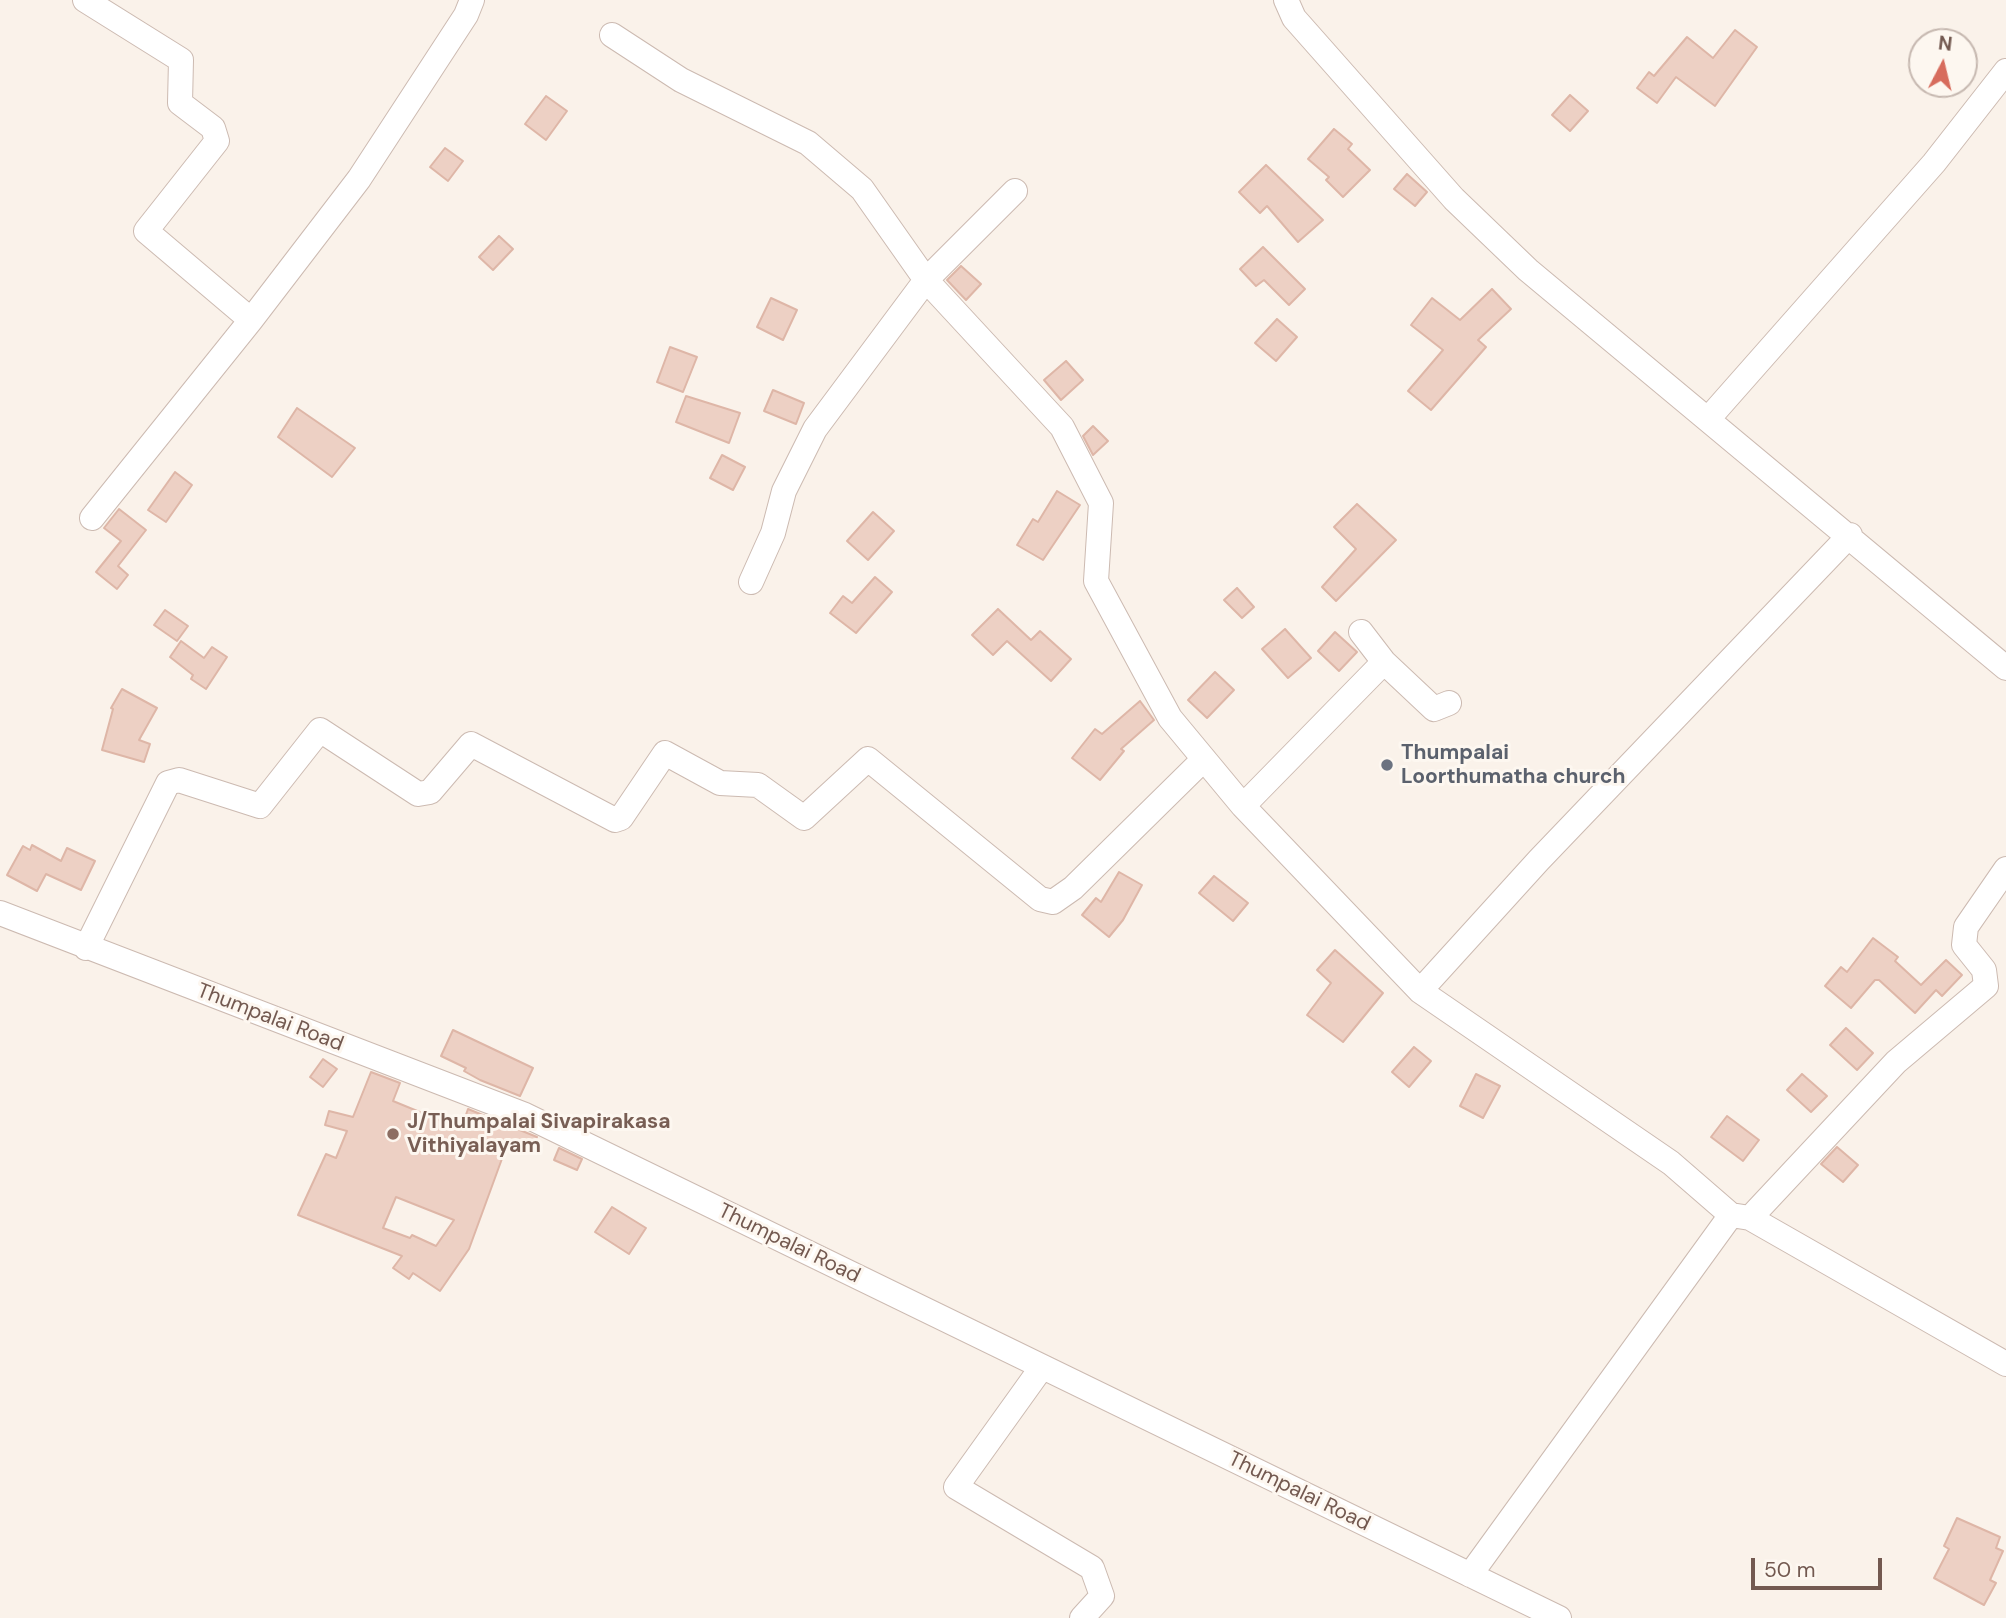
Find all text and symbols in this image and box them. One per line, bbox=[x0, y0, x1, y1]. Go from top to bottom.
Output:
north arrow bbox=[1908, 28, 1978, 98]
text: N bbox=[1937, 30, 1954, 57]
place label: Thumpalai Loorthumatha church bbox=[1401, 740, 1626, 790]
marker: Thumpalai Loorthumatha church bbox=[1379, 757, 1395, 773]
street label: Thumpalai Road bbox=[193, 979, 347, 1057]
place label: J/Thumpalai Sivapirakasa Vithiyalayam bbox=[407, 1109, 671, 1159]
marker: J/Thumpalai Sivapirakasa Vithiyalayam bbox=[385, 1126, 401, 1142]
street label: Thumpalai Road bbox=[714, 1199, 864, 1289]
street label: Thumpalai Road bbox=[1224, 1447, 1374, 1537]
scale bar bbox=[1754, 1544, 1885, 1588]
text: 50 m bbox=[1764, 1556, 1815, 1584]

